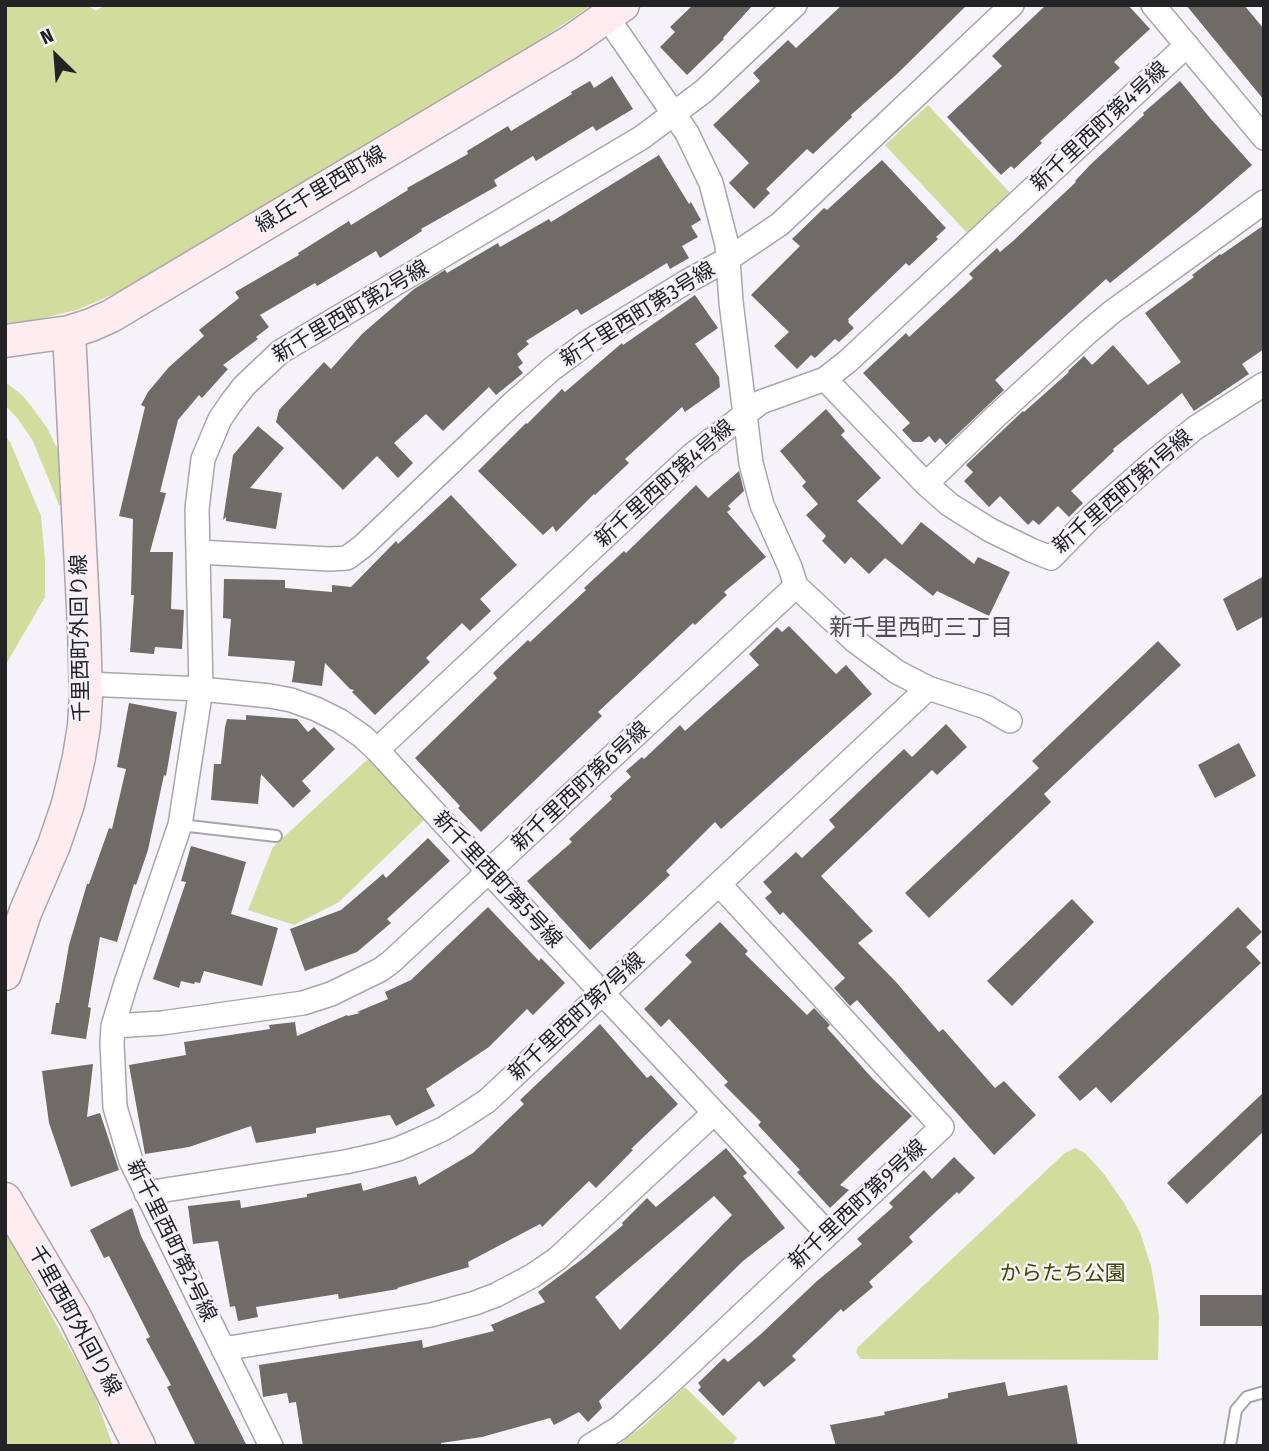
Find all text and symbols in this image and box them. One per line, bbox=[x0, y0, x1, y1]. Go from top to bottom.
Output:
north arrow bbox=[21, 21, 91, 91]
text: N bbox=[37, 24, 57, 49]
street label: 新千里西町第4号線 bbox=[1026, 57, 1174, 197]
street label: 緑丘千里西町線 bbox=[252, 141, 390, 239]
street label: 新千里西町第2号線 bbox=[269, 256, 433, 368]
street label: 新千里西町第3号線 bbox=[556, 257, 720, 373]
street label: 新千里西町第4号線 bbox=[590, 415, 740, 553]
street label: 新千里西町第1号線 bbox=[1048, 425, 1198, 559]
street label: 千里西町外回り線 bbox=[67, 554, 95, 722]
district label: 新千里西町三丁目 bbox=[829, 615, 1013, 643]
street label: 新千里西町第6号線 bbox=[507, 717, 655, 857]
street label: 新千里西町第5号線 bbox=[427, 806, 567, 954]
street label: 新千里西町第7号線 bbox=[504, 948, 650, 1086]
street label: 新千里西町第9号線 bbox=[784, 1135, 932, 1275]
street label: 新千里西町第2号線 bbox=[121, 1156, 221, 1326]
street label: 千里西町外回り線 bbox=[22, 1241, 126, 1401]
park label: からたち公園 bbox=[1000, 1261, 1126, 1287]

